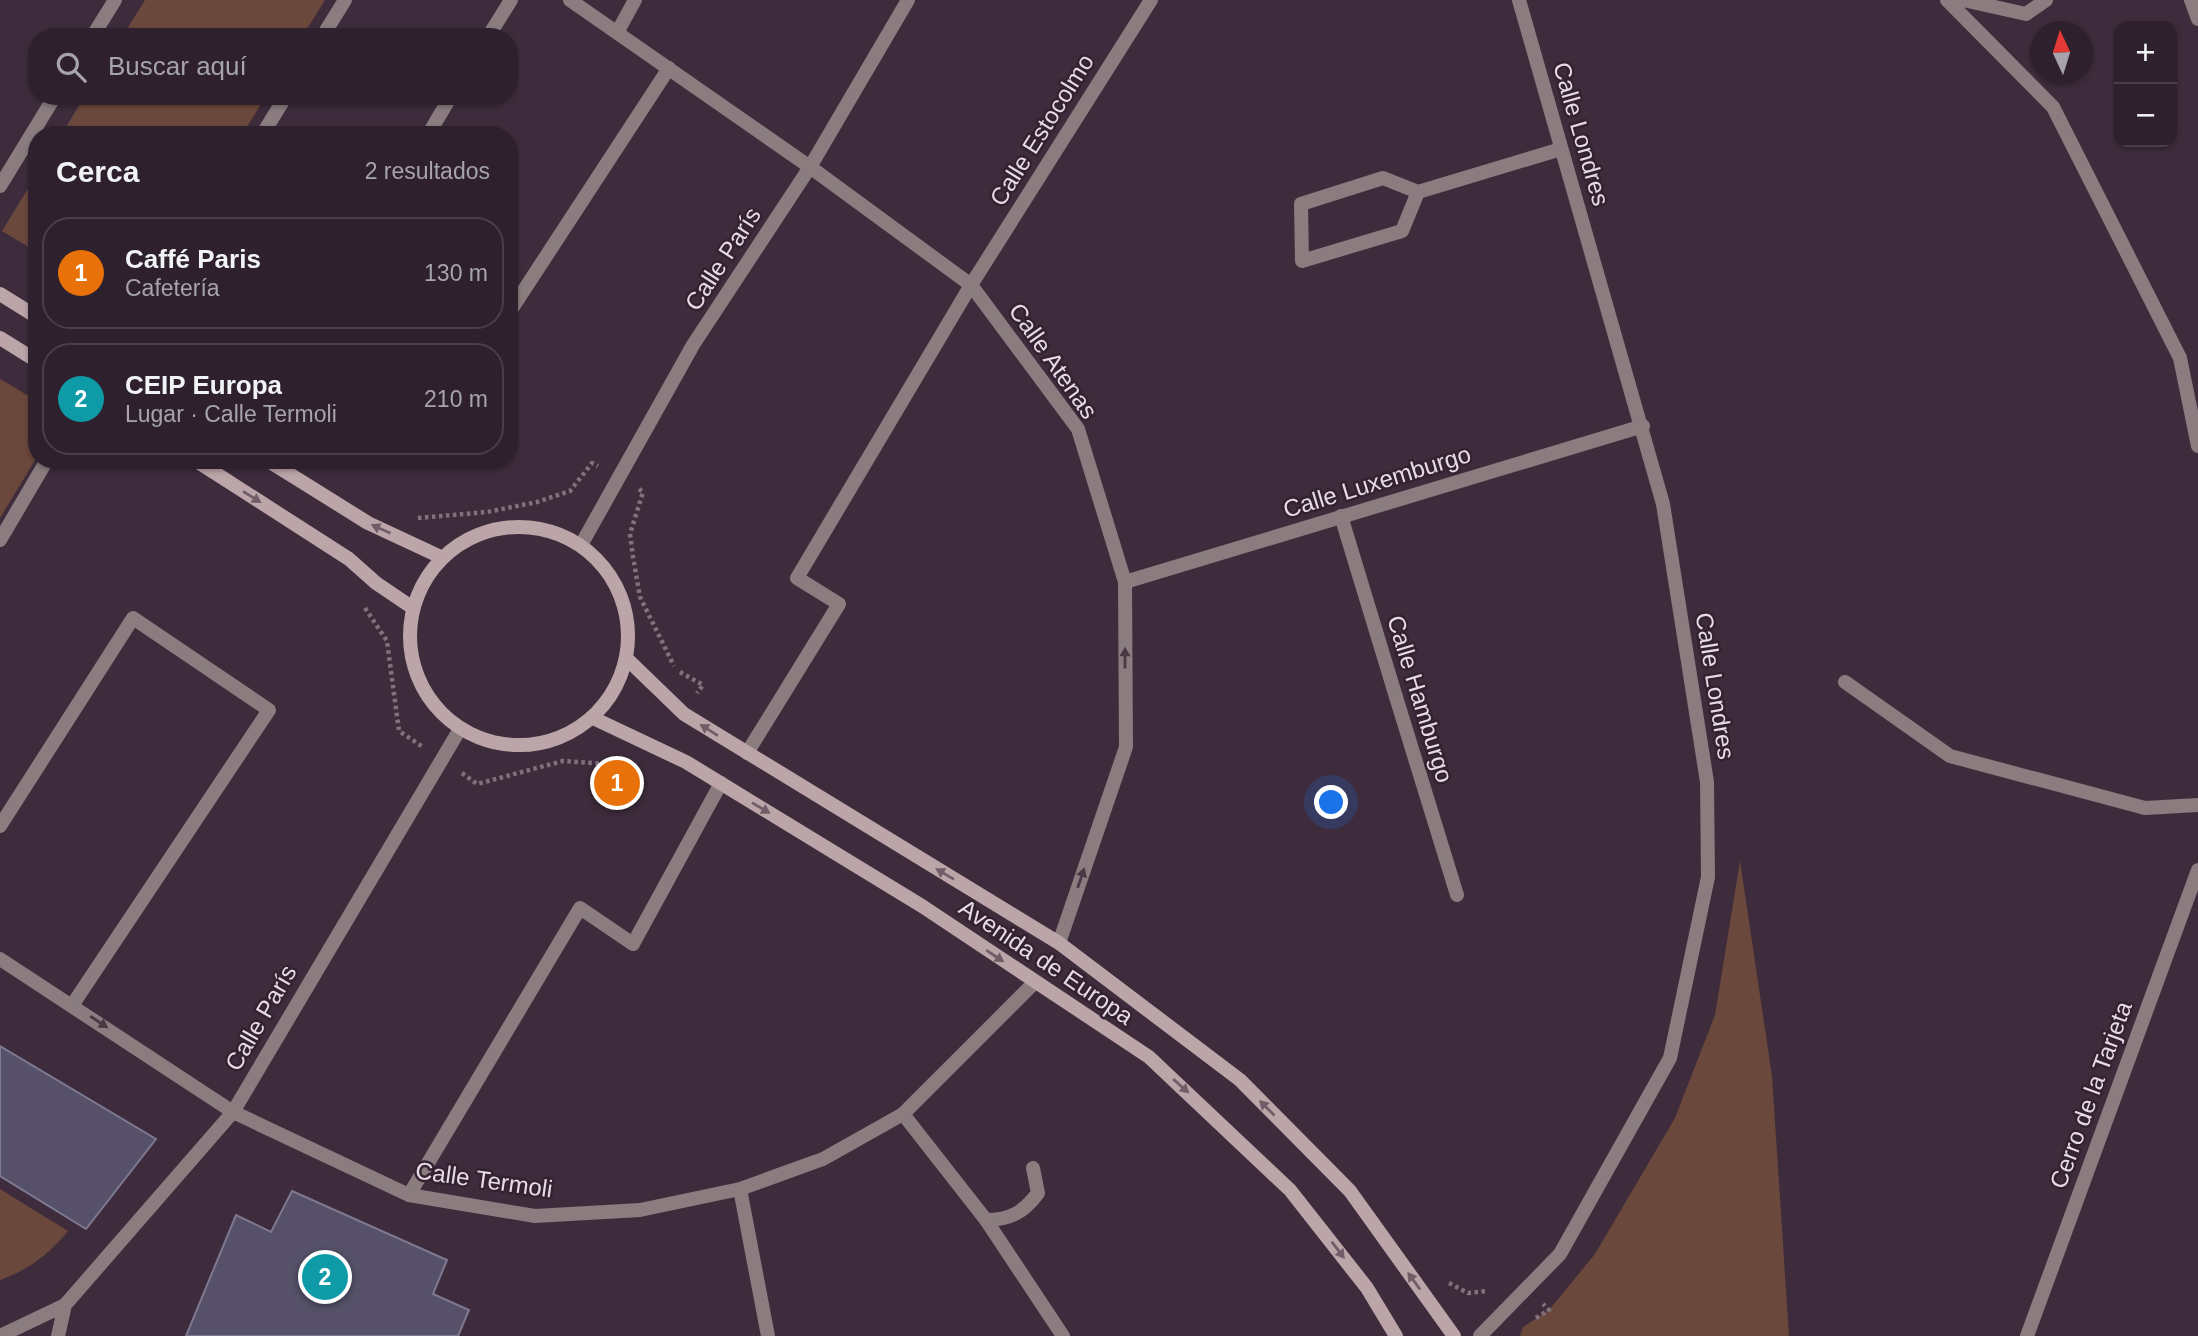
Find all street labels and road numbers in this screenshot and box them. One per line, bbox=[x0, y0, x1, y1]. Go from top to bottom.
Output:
street label: Calle Estocolmo bbox=[984, 49, 1099, 210]
street label: Calle Londres bbox=[1548, 59, 1615, 209]
street label: Calle París bbox=[679, 202, 766, 315]
street label: Calle Atenas bbox=[1004, 298, 1103, 424]
street label: Calle Luxemburgo bbox=[1280, 440, 1474, 523]
street label: Calle Londres bbox=[1691, 611, 1740, 761]
street label: Calle Hamburgo bbox=[1382, 612, 1459, 786]
street label: Avenida de Europa bbox=[954, 893, 1139, 1030]
street label: Calle París bbox=[220, 960, 302, 1075]
street label: Cerro de la Tarjeta bbox=[2044, 997, 2137, 1192]
street label: Calle Termoli bbox=[414, 1157, 554, 1202]

